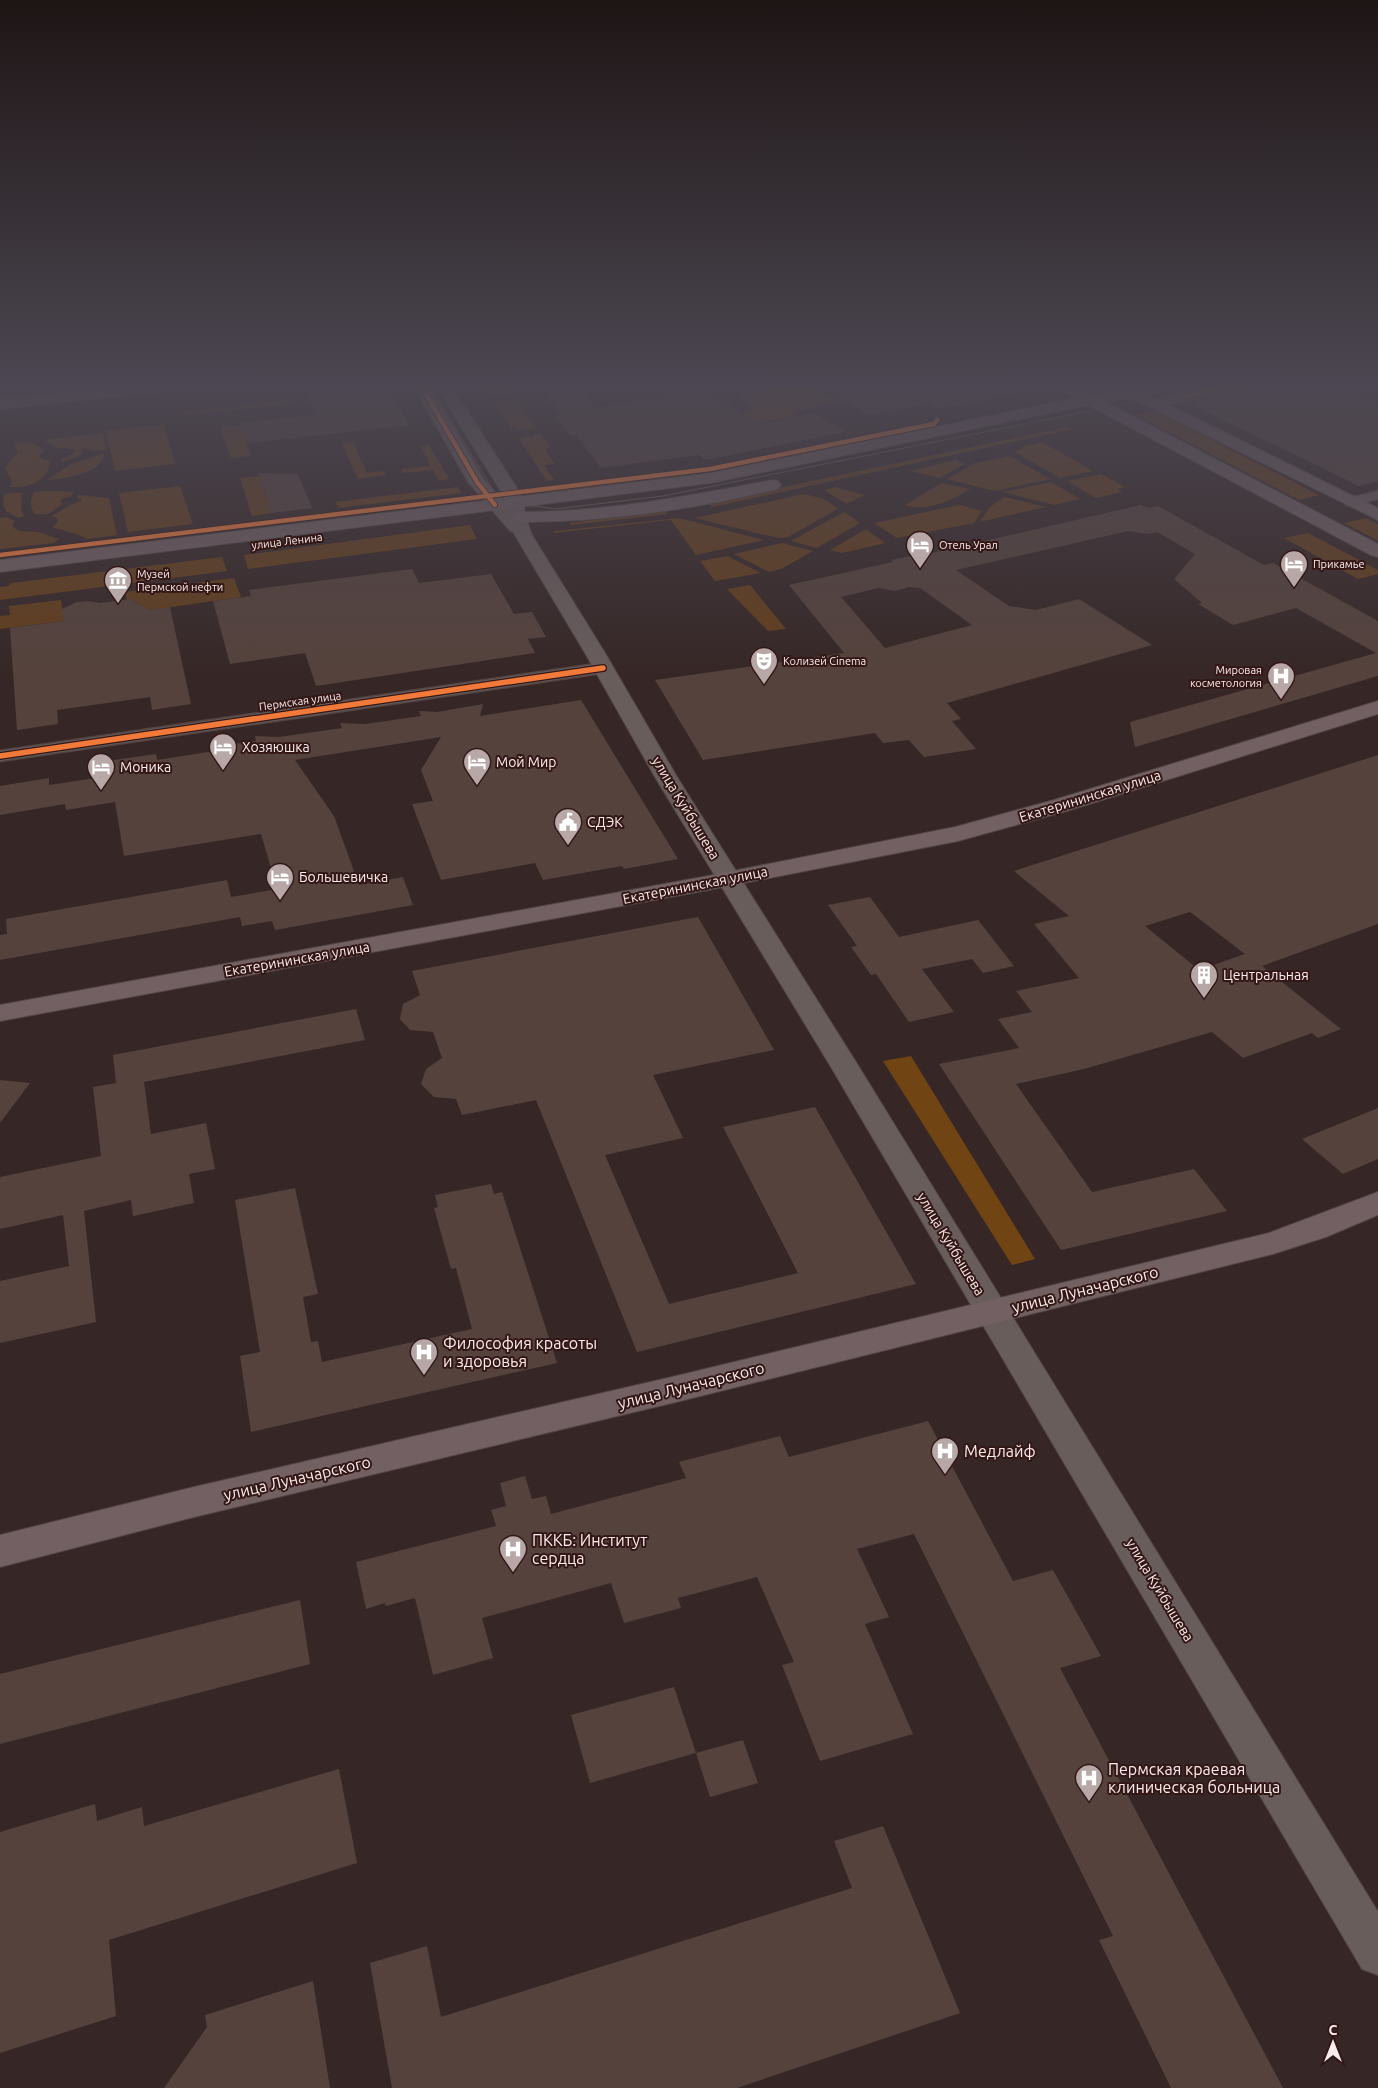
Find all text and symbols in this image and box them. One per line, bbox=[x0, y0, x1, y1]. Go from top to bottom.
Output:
hotel icon: Отель Урал bbox=[905, 530, 935, 569]
street label: улица Ленина bbox=[251, 531, 323, 551]
place label: Отель Урал bbox=[939, 539, 998, 551]
hotel icon: Прикамье bbox=[1279, 549, 1309, 588]
place label: Прикамье bbox=[1313, 558, 1365, 570]
museum icon: Музей Пермской нефти bbox=[103, 565, 133, 604]
place label: Музей Пермской нефти bbox=[137, 568, 223, 593]
theatre icon: Колизей Cinema bbox=[749, 646, 779, 685]
place label: Колизей Cinema bbox=[783, 655, 866, 667]
hospital icon: Мировая косметология bbox=[1266, 661, 1296, 700]
place label: Мировая косметология bbox=[1190, 664, 1262, 689]
street label: Пермская улица bbox=[258, 689, 342, 713]
hotel icon: Хозяюшка bbox=[208, 732, 238, 771]
place label: Хозяюшка bbox=[242, 739, 310, 755]
hotel icon: Мой Мир bbox=[462, 747, 492, 786]
hotel icon: Моника bbox=[86, 752, 116, 791]
place label: Мой Мир bbox=[496, 754, 557, 770]
street label: улица Куйбышева bbox=[649, 754, 723, 862]
place label: Моника bbox=[120, 759, 171, 775]
street label: Екатерининская улица bbox=[1017, 767, 1163, 825]
public building icon: СДЭК bbox=[553, 807, 583, 846]
place label: СДЭК bbox=[587, 814, 623, 830]
hotel icon: Большевичка bbox=[265, 862, 295, 901]
street label: Екатерининская улица bbox=[621, 863, 769, 907]
place label: Большевичка bbox=[299, 869, 388, 885]
street label: Екатерининская улица bbox=[223, 938, 371, 980]
building icon: Центральная bbox=[1189, 960, 1219, 999]
place label: Центральная bbox=[1223, 967, 1309, 983]
street label: улица Куйбышева bbox=[914, 1190, 988, 1298]
street label: улица Луначарского bbox=[1010, 1262, 1160, 1316]
place label: Философия красоты и здоровья bbox=[443, 1334, 597, 1370]
hospital icon: Философия красоты и здоровья bbox=[409, 1337, 439, 1376]
street label: улица Луначарского bbox=[616, 1358, 766, 1412]
hospital icon: Медлайф bbox=[930, 1436, 960, 1475]
place label: Медлайф bbox=[964, 1442, 1036, 1460]
street label: улица Луначарского bbox=[222, 1452, 372, 1504]
place label: ПККБ: Институт сердца bbox=[532, 1531, 647, 1567]
hospital icon: ПККБ: Институт сердца bbox=[498, 1534, 528, 1573]
street label: улица Куйбышева bbox=[1123, 1536, 1197, 1644]
place label: Пермская краевая клиническая больница bbox=[1108, 1760, 1280, 1796]
hospital icon: Пермская краевая клиническая больница bbox=[1074, 1763, 1104, 1802]
north arrow bbox=[1308, 2018, 1358, 2068]
text: С bbox=[1329, 2022, 1338, 2038]

